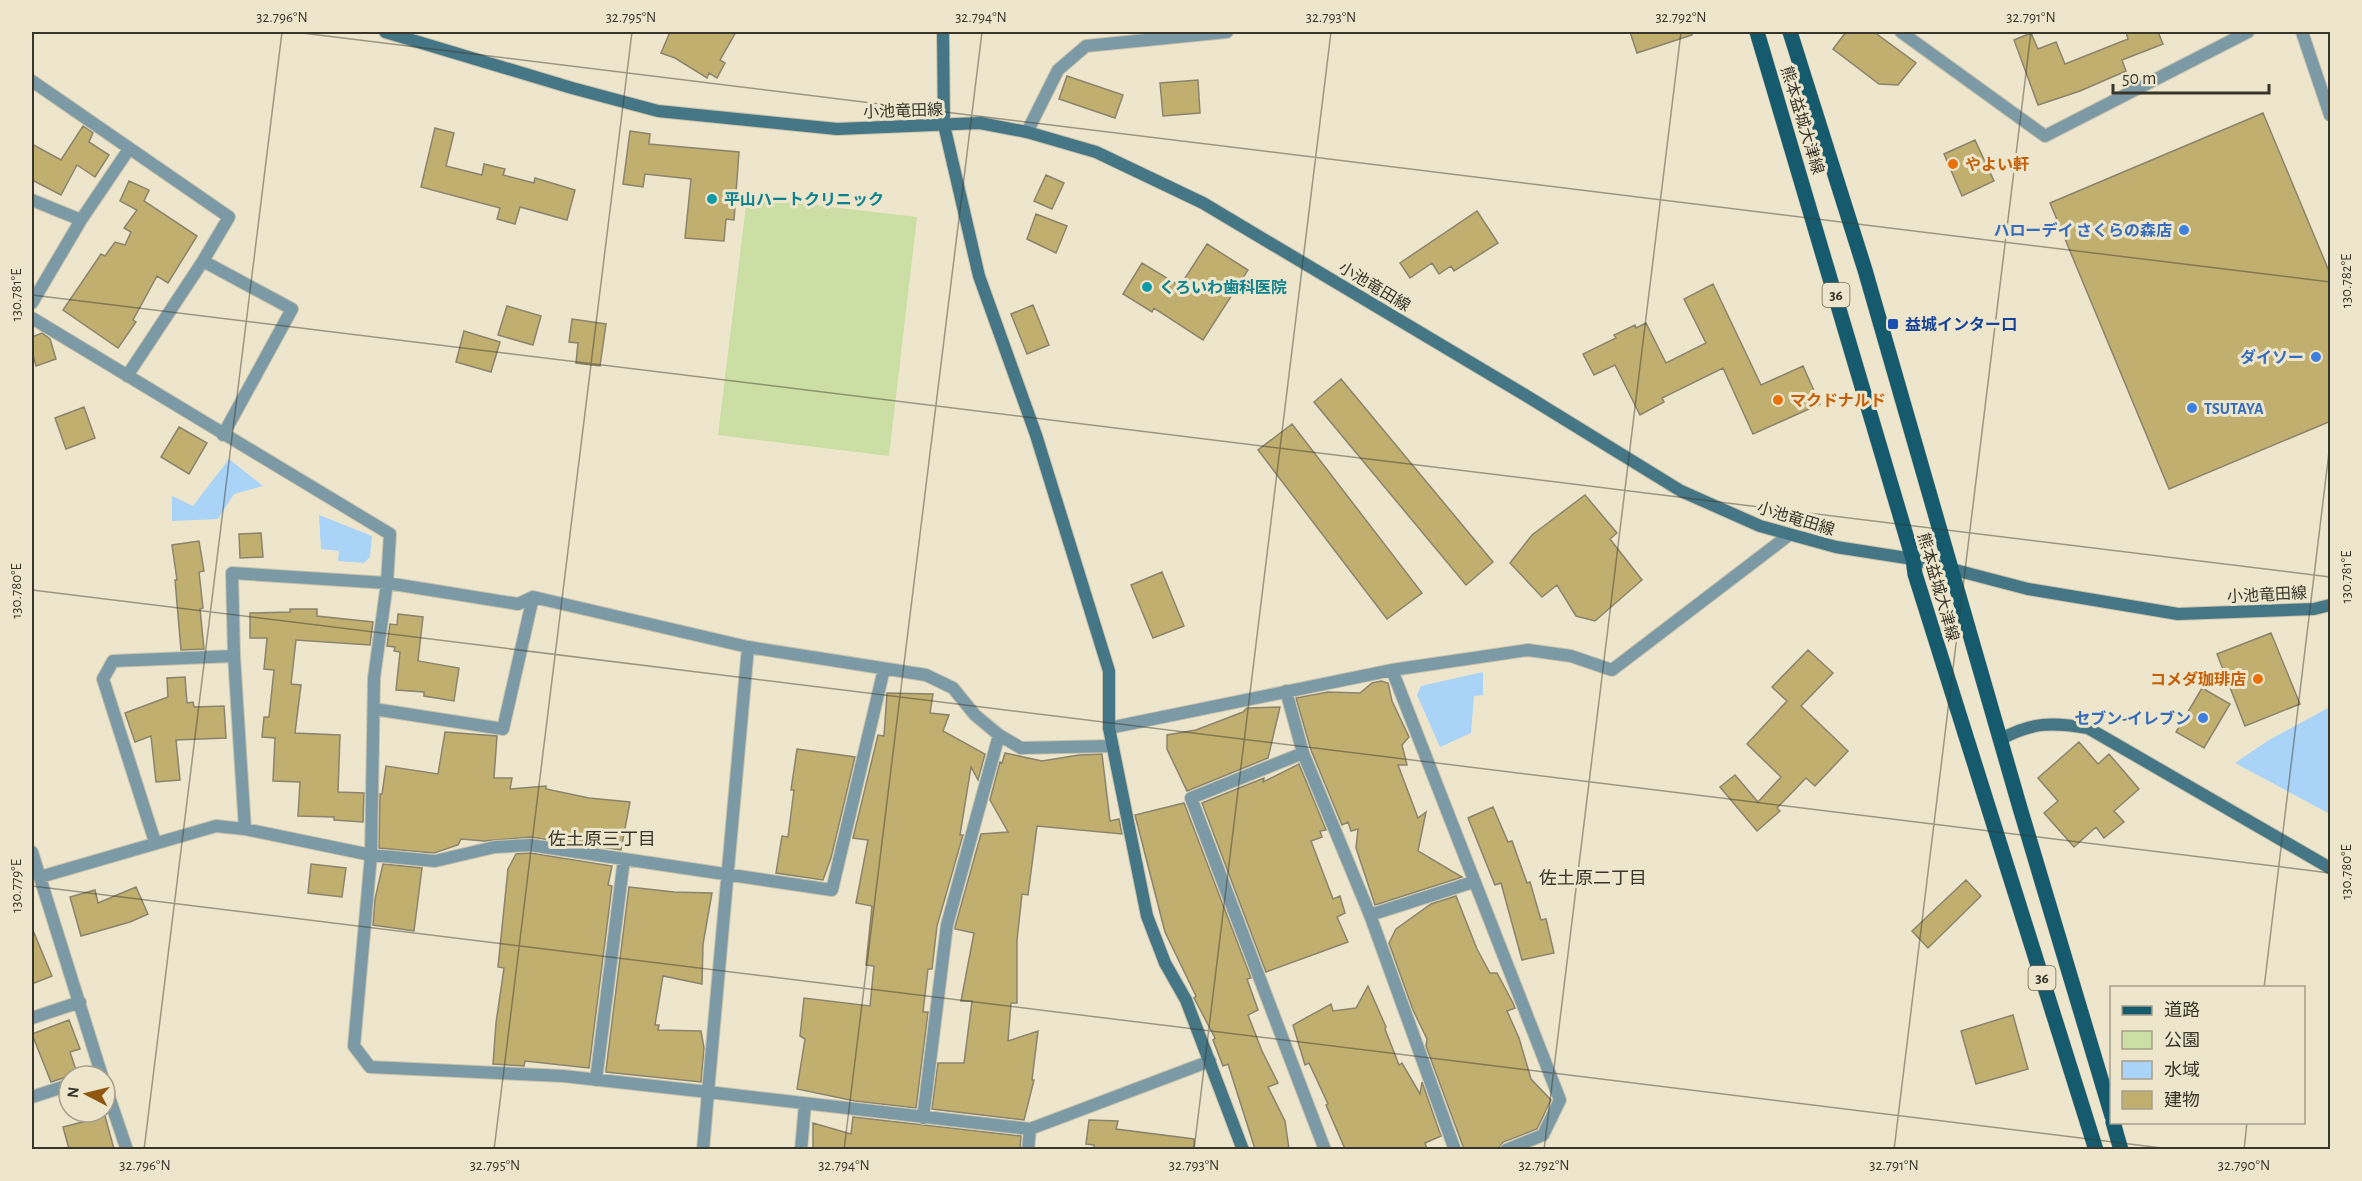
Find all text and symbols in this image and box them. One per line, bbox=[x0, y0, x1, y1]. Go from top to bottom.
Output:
text: 32.796°N bbox=[256, 10, 308, 25]
text: 32.795°N bbox=[606, 10, 656, 25]
text: 32.794°N bbox=[955, 10, 1007, 25]
text: 32.793°N bbox=[1306, 10, 1356, 25]
text: 32.792°N bbox=[1655, 10, 1707, 25]
text: 32.791°N bbox=[2006, 10, 2056, 25]
scale bar bbox=[2113, 57, 2269, 95]
street label: 熊本益城大津線 bbox=[1778, 64, 1827, 176]
text: 50 m bbox=[2122, 70, 2156, 88]
street label: 小池竜田線 bbox=[863, 101, 943, 120]
place label: やよい軒 bbox=[1965, 156, 2029, 173]
marker: やよい軒 bbox=[1946, 157, 1960, 171]
place label: 平山ハートクリニック bbox=[724, 191, 884, 208]
marker: 平山ハートクリニック bbox=[705, 192, 719, 206]
place label: ハローデイ さくらの森店 bbox=[1994, 222, 2172, 239]
marker: ハローデイ さくらの森店 bbox=[2177, 223, 2191, 237]
text: 130.782°E bbox=[2339, 254, 2354, 308]
street label: 小池竜田線 bbox=[1336, 259, 1413, 314]
text: 130.781°E bbox=[9, 269, 24, 321]
place label: くろいわ歯科医院 bbox=[1159, 279, 1287, 296]
marker: くろいわ歯科医院 bbox=[1140, 280, 1154, 294]
road number: 36 bbox=[1822, 283, 1850, 307]
place label: 益城インター口 bbox=[1905, 315, 2017, 333]
marker: 益城インター口 bbox=[1886, 317, 1900, 331]
place label: ダイソー bbox=[2240, 349, 2304, 366]
marker: ダイソー bbox=[2309, 350, 2323, 364]
place label: マクドナルド bbox=[1790, 392, 1886, 409]
marker: マクドナルド bbox=[1771, 393, 1785, 407]
marker: TSUTAYA bbox=[2185, 401, 2199, 415]
place label: TSUTAYA bbox=[2204, 401, 2264, 417]
street label: 小池竜田線 bbox=[1755, 499, 1837, 538]
street label: 熊本益城大津線 bbox=[1915, 531, 1962, 643]
text: 130.781°E bbox=[2339, 551, 2354, 603]
text: 130.780°E bbox=[9, 563, 24, 619]
street label: 小池竜田線 bbox=[2227, 584, 2307, 605]
place label: コメダ珈琲店 bbox=[2150, 671, 2246, 688]
marker: コメダ珈琲店 bbox=[2251, 672, 2265, 686]
place label: セブン-イレブン bbox=[2074, 710, 2191, 727]
marker: セブン-イレブン bbox=[2196, 711, 2210, 725]
district label: 佐土原三丁目 bbox=[548, 830, 656, 849]
text: 130.780°E bbox=[2339, 844, 2354, 900]
text: 130.779°E bbox=[9, 859, 24, 913]
district label: 佐土原二丁目 bbox=[1539, 869, 1647, 888]
road number: 36 bbox=[2028, 966, 2056, 990]
legend bbox=[2110, 986, 2305, 1124]
text: 道路 bbox=[2164, 1000, 2200, 1020]
text: 公園 bbox=[2164, 1031, 2200, 1050]
text: 水域 bbox=[2164, 1061, 2200, 1080]
north arrow bbox=[57, 1064, 117, 1124]
text: N bbox=[64, 1086, 82, 1099]
text: 建物 bbox=[2164, 1090, 2200, 1110]
text: 32.796°N bbox=[119, 1158, 171, 1173]
text: 32.795°N bbox=[470, 1158, 520, 1173]
text: 32.794°N bbox=[818, 1158, 870, 1173]
text: 32.793°N bbox=[1169, 1158, 1219, 1173]
text: 32.792°N bbox=[1518, 1158, 1570, 1173]
text: 32.791°N bbox=[1869, 1158, 1919, 1173]
text: 32.790°N bbox=[2218, 1158, 2270, 1173]

